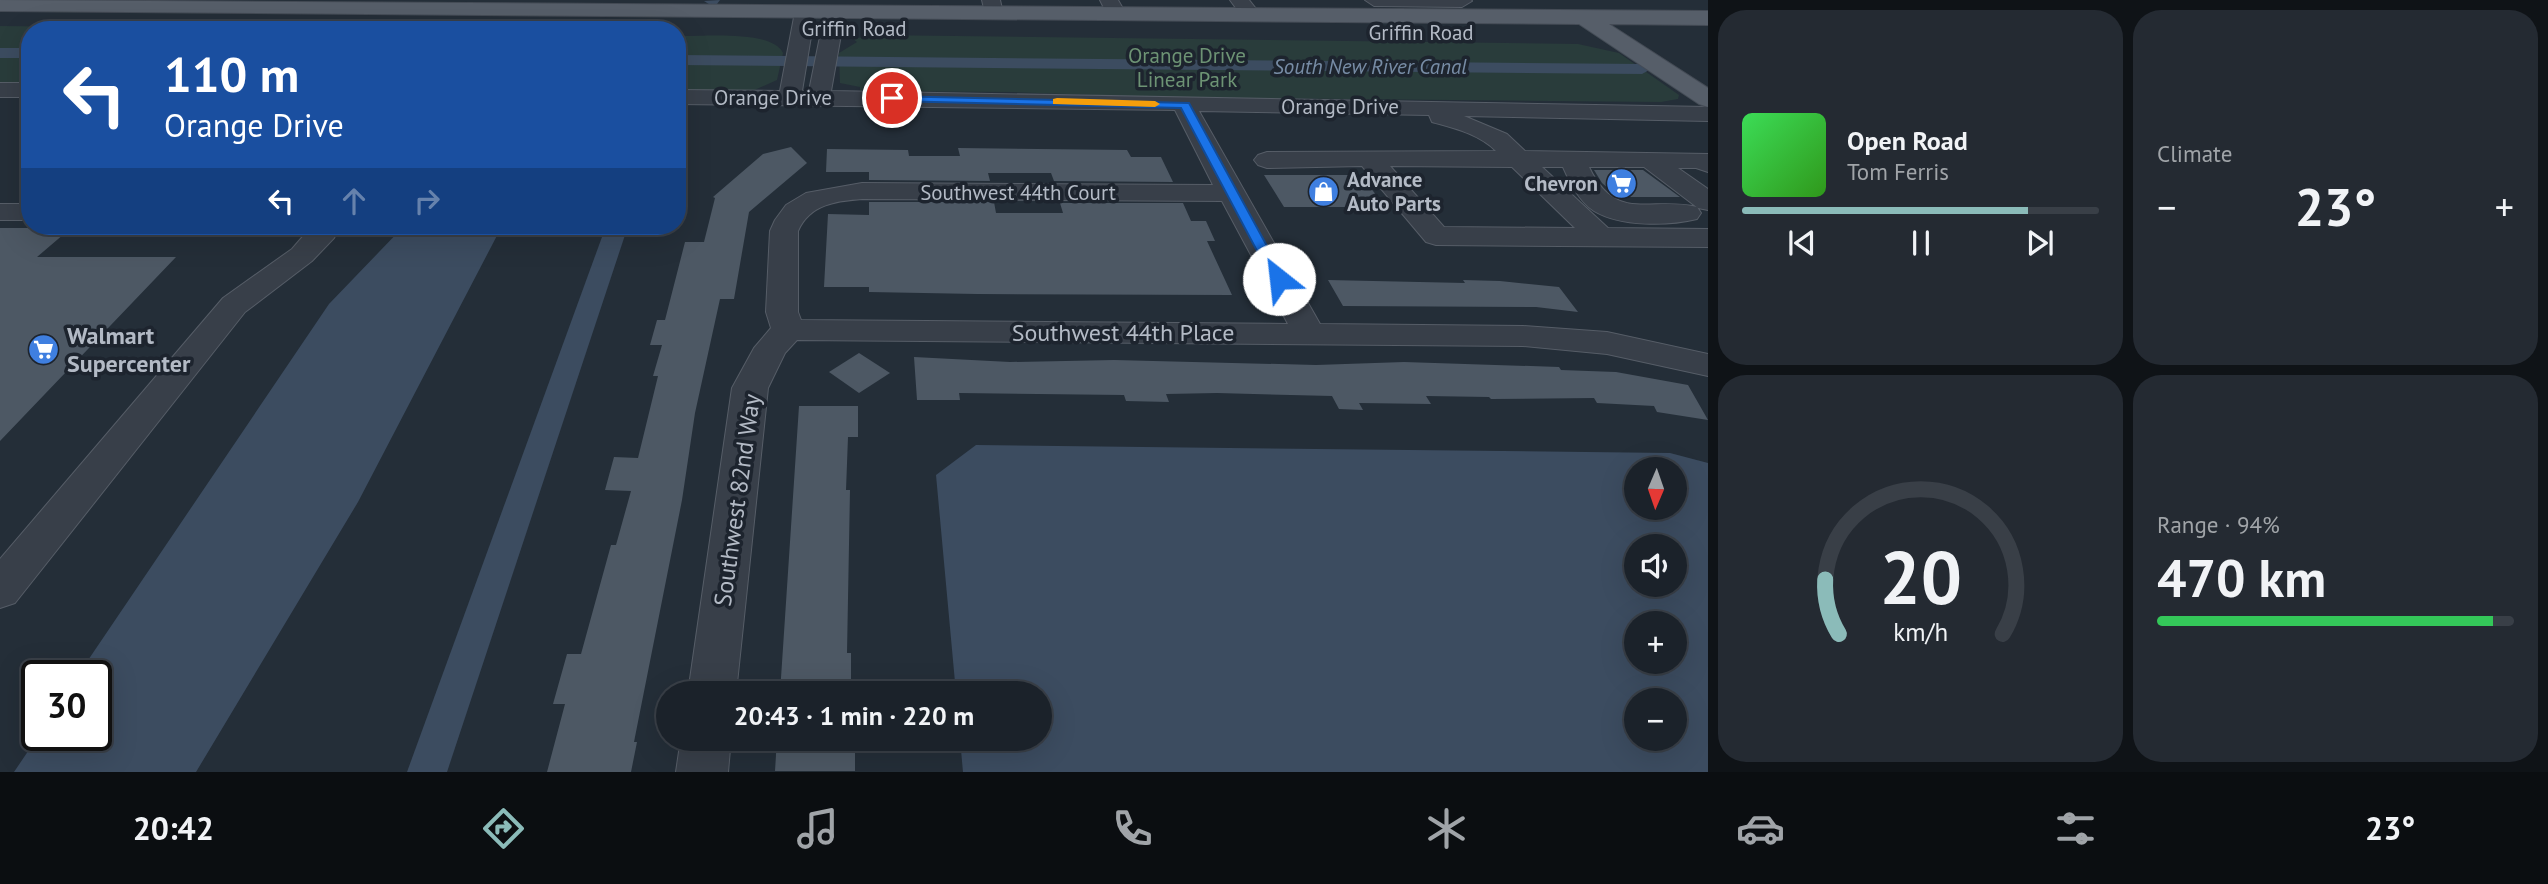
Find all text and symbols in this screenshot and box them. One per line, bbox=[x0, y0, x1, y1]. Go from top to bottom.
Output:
street label: Griffin Road bbox=[801, 15, 907, 42]
street label: Griffin Road bbox=[1368, 19, 1474, 46]
text: 110 m bbox=[164, 42, 299, 106]
park label: Orange Drive Linear Park bbox=[1128, 42, 1246, 93]
icon: left bbox=[49, 49, 140, 140]
water label: South New River Canal bbox=[1273, 53, 1467, 80]
pin bbox=[862, 68, 922, 128]
icon: arrive bbox=[873, 79, 911, 117]
street label: Orange Drive bbox=[714, 84, 832, 111]
street label: Orange Drive bbox=[1281, 93, 1399, 120]
text: Orange Drive bbox=[164, 104, 344, 146]
text: Open Road bbox=[1847, 124, 1968, 157]
text: Climate bbox=[2157, 139, 2232, 168]
text: Tom Ferris bbox=[1847, 157, 1949, 186]
place label: Advance Auto Parts bbox=[1347, 166, 1441, 217]
supermarket icon: Chevron bbox=[1604, 166, 1638, 200]
place label: Chevron bbox=[1524, 170, 1598, 197]
text: 23° bbox=[2295, 173, 2376, 240]
shop icon: Advance Auto Parts bbox=[1307, 174, 1341, 208]
street label: Southwest 44th Court bbox=[920, 179, 1116, 206]
icon: left bbox=[262, 182, 300, 220]
icon: ahead bbox=[335, 182, 373, 220]
icon: right bbox=[408, 182, 446, 220]
text: − bbox=[2157, 182, 2176, 231]
text: + bbox=[2495, 182, 2514, 231]
icon: previous bbox=[1783, 224, 1821, 262]
icon: pause bbox=[1902, 224, 1940, 262]
icon: next bbox=[2021, 224, 2059, 262]
position arrow bbox=[1242, 242, 1316, 316]
street label: Southwest 44th Place bbox=[1012, 317, 1234, 348]
place label: Walmart Supercenter bbox=[67, 320, 191, 379]
supermarket icon: Walmart Supercenter bbox=[27, 332, 61, 366]
street label: Southwest 82nd Way bbox=[707, 392, 767, 608]
north arrow bbox=[1624, 457, 1687, 520]
map controls bbox=[1624, 457, 1687, 751]
text: Range · 94% bbox=[2157, 510, 2280, 539]
text: 20 bbox=[1879, 531, 1962, 625]
button: sound bbox=[1624, 534, 1687, 597]
text: 470 km bbox=[2157, 544, 2326, 611]
button: + bbox=[1624, 611, 1687, 674]
text: km/h bbox=[1893, 616, 1948, 648]
speed limit sign: 30 bbox=[21, 660, 112, 751]
button: − bbox=[1624, 688, 1687, 751]
text: 20:43 · 1 min · 220 m bbox=[734, 699, 974, 732]
icon: directions bbox=[479, 804, 528, 853]
icon: music bbox=[793, 804, 842, 853]
icon: phone bbox=[1108, 804, 1157, 853]
icon: climate bbox=[1422, 804, 1471, 853]
icon: car bbox=[1736, 804, 1785, 853]
icon: filters bbox=[2051, 804, 2100, 853]
text: 20:42 bbox=[133, 807, 214, 849]
text: 23° bbox=[2365, 807, 2415, 849]

